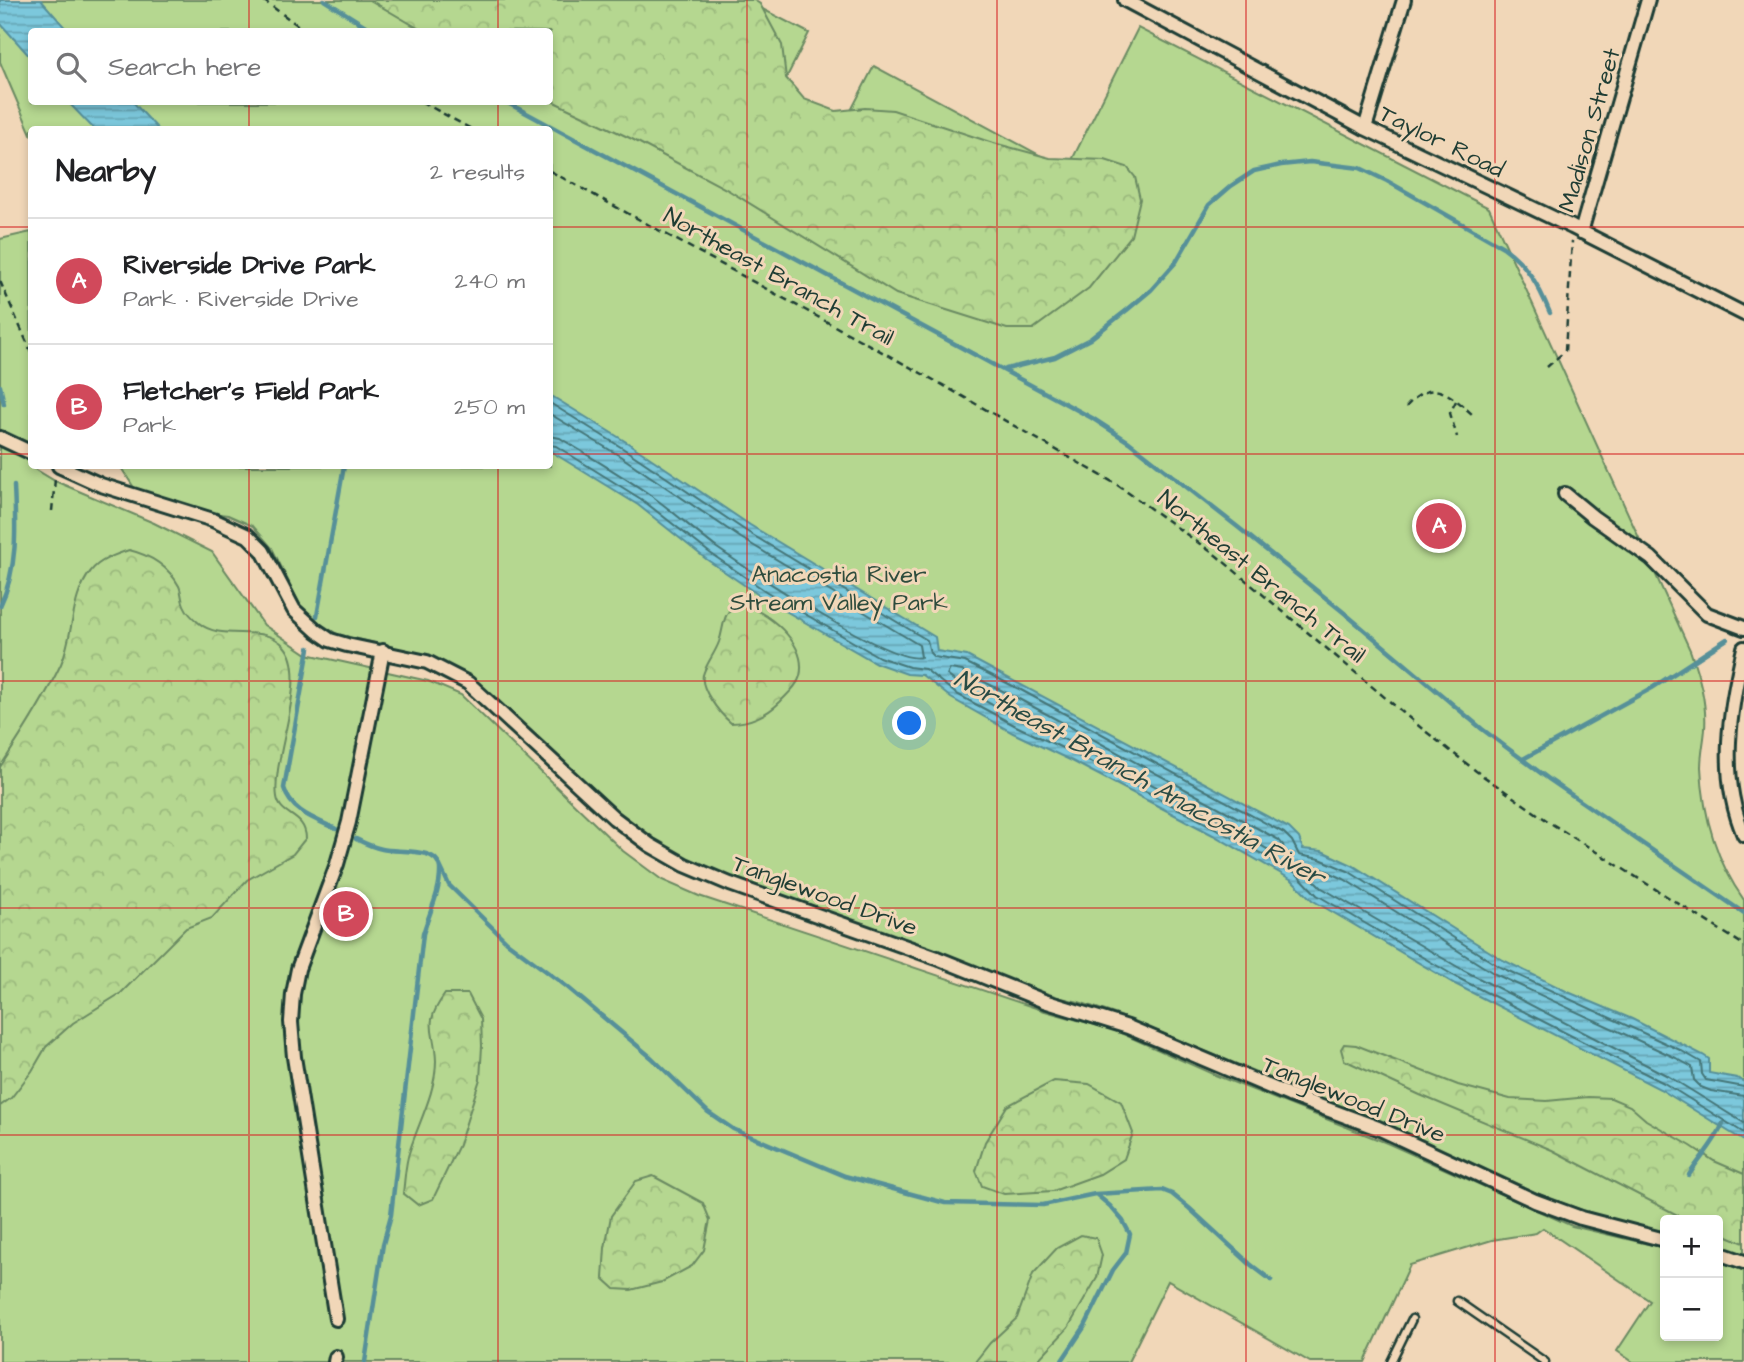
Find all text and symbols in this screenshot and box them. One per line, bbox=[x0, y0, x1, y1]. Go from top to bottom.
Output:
search box bbox=[28, 28, 553, 105]
street label: Madison Street bbox=[1550, 44, 1630, 216]
icon: search bbox=[52, 48, 90, 86]
text: Search here bbox=[108, 49, 261, 85]
street label: Taylor Road bbox=[1373, 97, 1510, 188]
text: Nearby bbox=[56, 151, 156, 193]
text: 2 results bbox=[430, 156, 525, 188]
street label: Northeast Branch Trail bbox=[657, 199, 900, 355]
text: Riverside Drive Park bbox=[123, 247, 375, 283]
text: A bbox=[72, 265, 86, 297]
text: 240 m bbox=[455, 265, 525, 297]
text: Park · Riverside Drive bbox=[123, 283, 359, 315]
text: Fletcher's Field Park bbox=[123, 373, 379, 409]
text: B bbox=[71, 391, 87, 423]
text: 250 m bbox=[454, 391, 525, 423]
text: Park bbox=[123, 409, 176, 441]
street label: Northeast Branch Trail bbox=[1150, 482, 1373, 671]
pin: A bbox=[1416, 500, 1462, 552]
park label: Anacostia River Stream Valley Park bbox=[730, 558, 948, 621]
water label: Northeast Branch Anacostia River bbox=[948, 661, 1333, 896]
your location bbox=[892, 706, 926, 740]
street label: Tanglewood Drive bbox=[727, 847, 922, 946]
pin: B bbox=[323, 888, 369, 940]
street label: Tanglewood Drive bbox=[1257, 1048, 1450, 1153]
map controls bbox=[1660, 1215, 1723, 1341]
button: + bbox=[1660, 1215, 1723, 1278]
button: − bbox=[1660, 1278, 1723, 1341]

